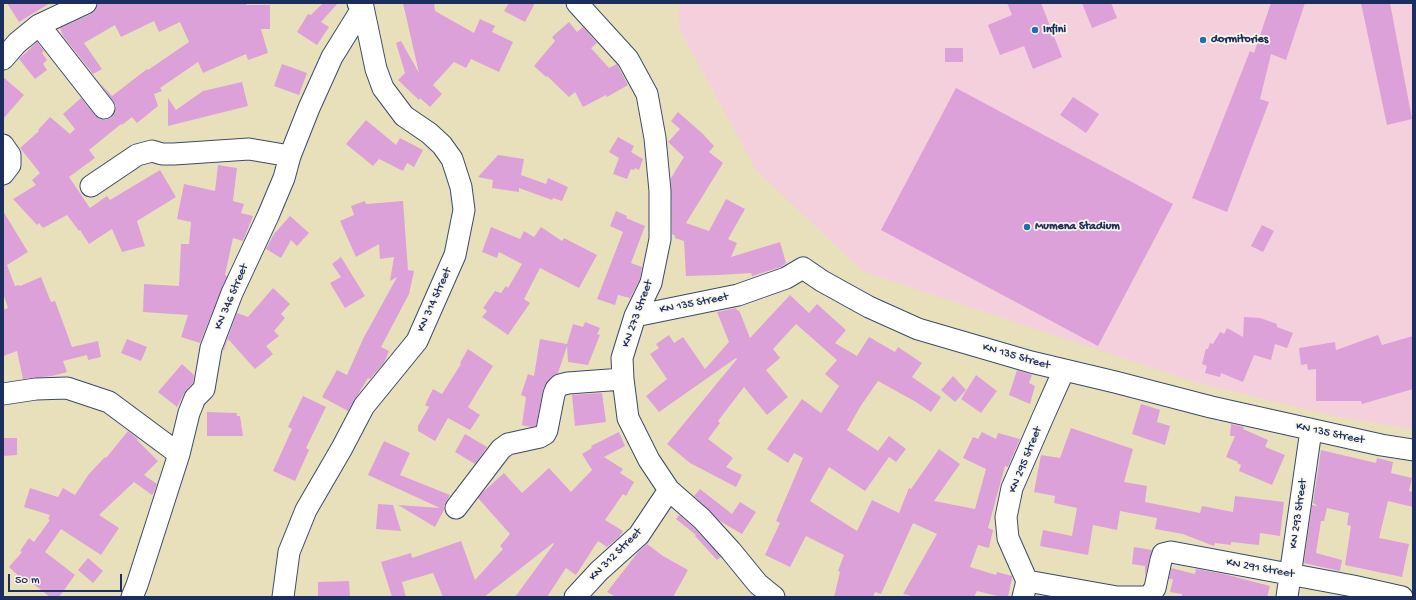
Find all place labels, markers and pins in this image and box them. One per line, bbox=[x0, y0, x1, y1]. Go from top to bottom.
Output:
place label: Infini bbox=[1043, 23, 1066, 37]
marker: Infini bbox=[1030, 25, 1040, 35]
place label: dormitories bbox=[1211, 33, 1268, 47]
marker: dormitories bbox=[1198, 35, 1208, 45]
place label: Mumena Stadium bbox=[1035, 220, 1120, 234]
marker: Mumena Stadium bbox=[1022, 222, 1032, 232]

